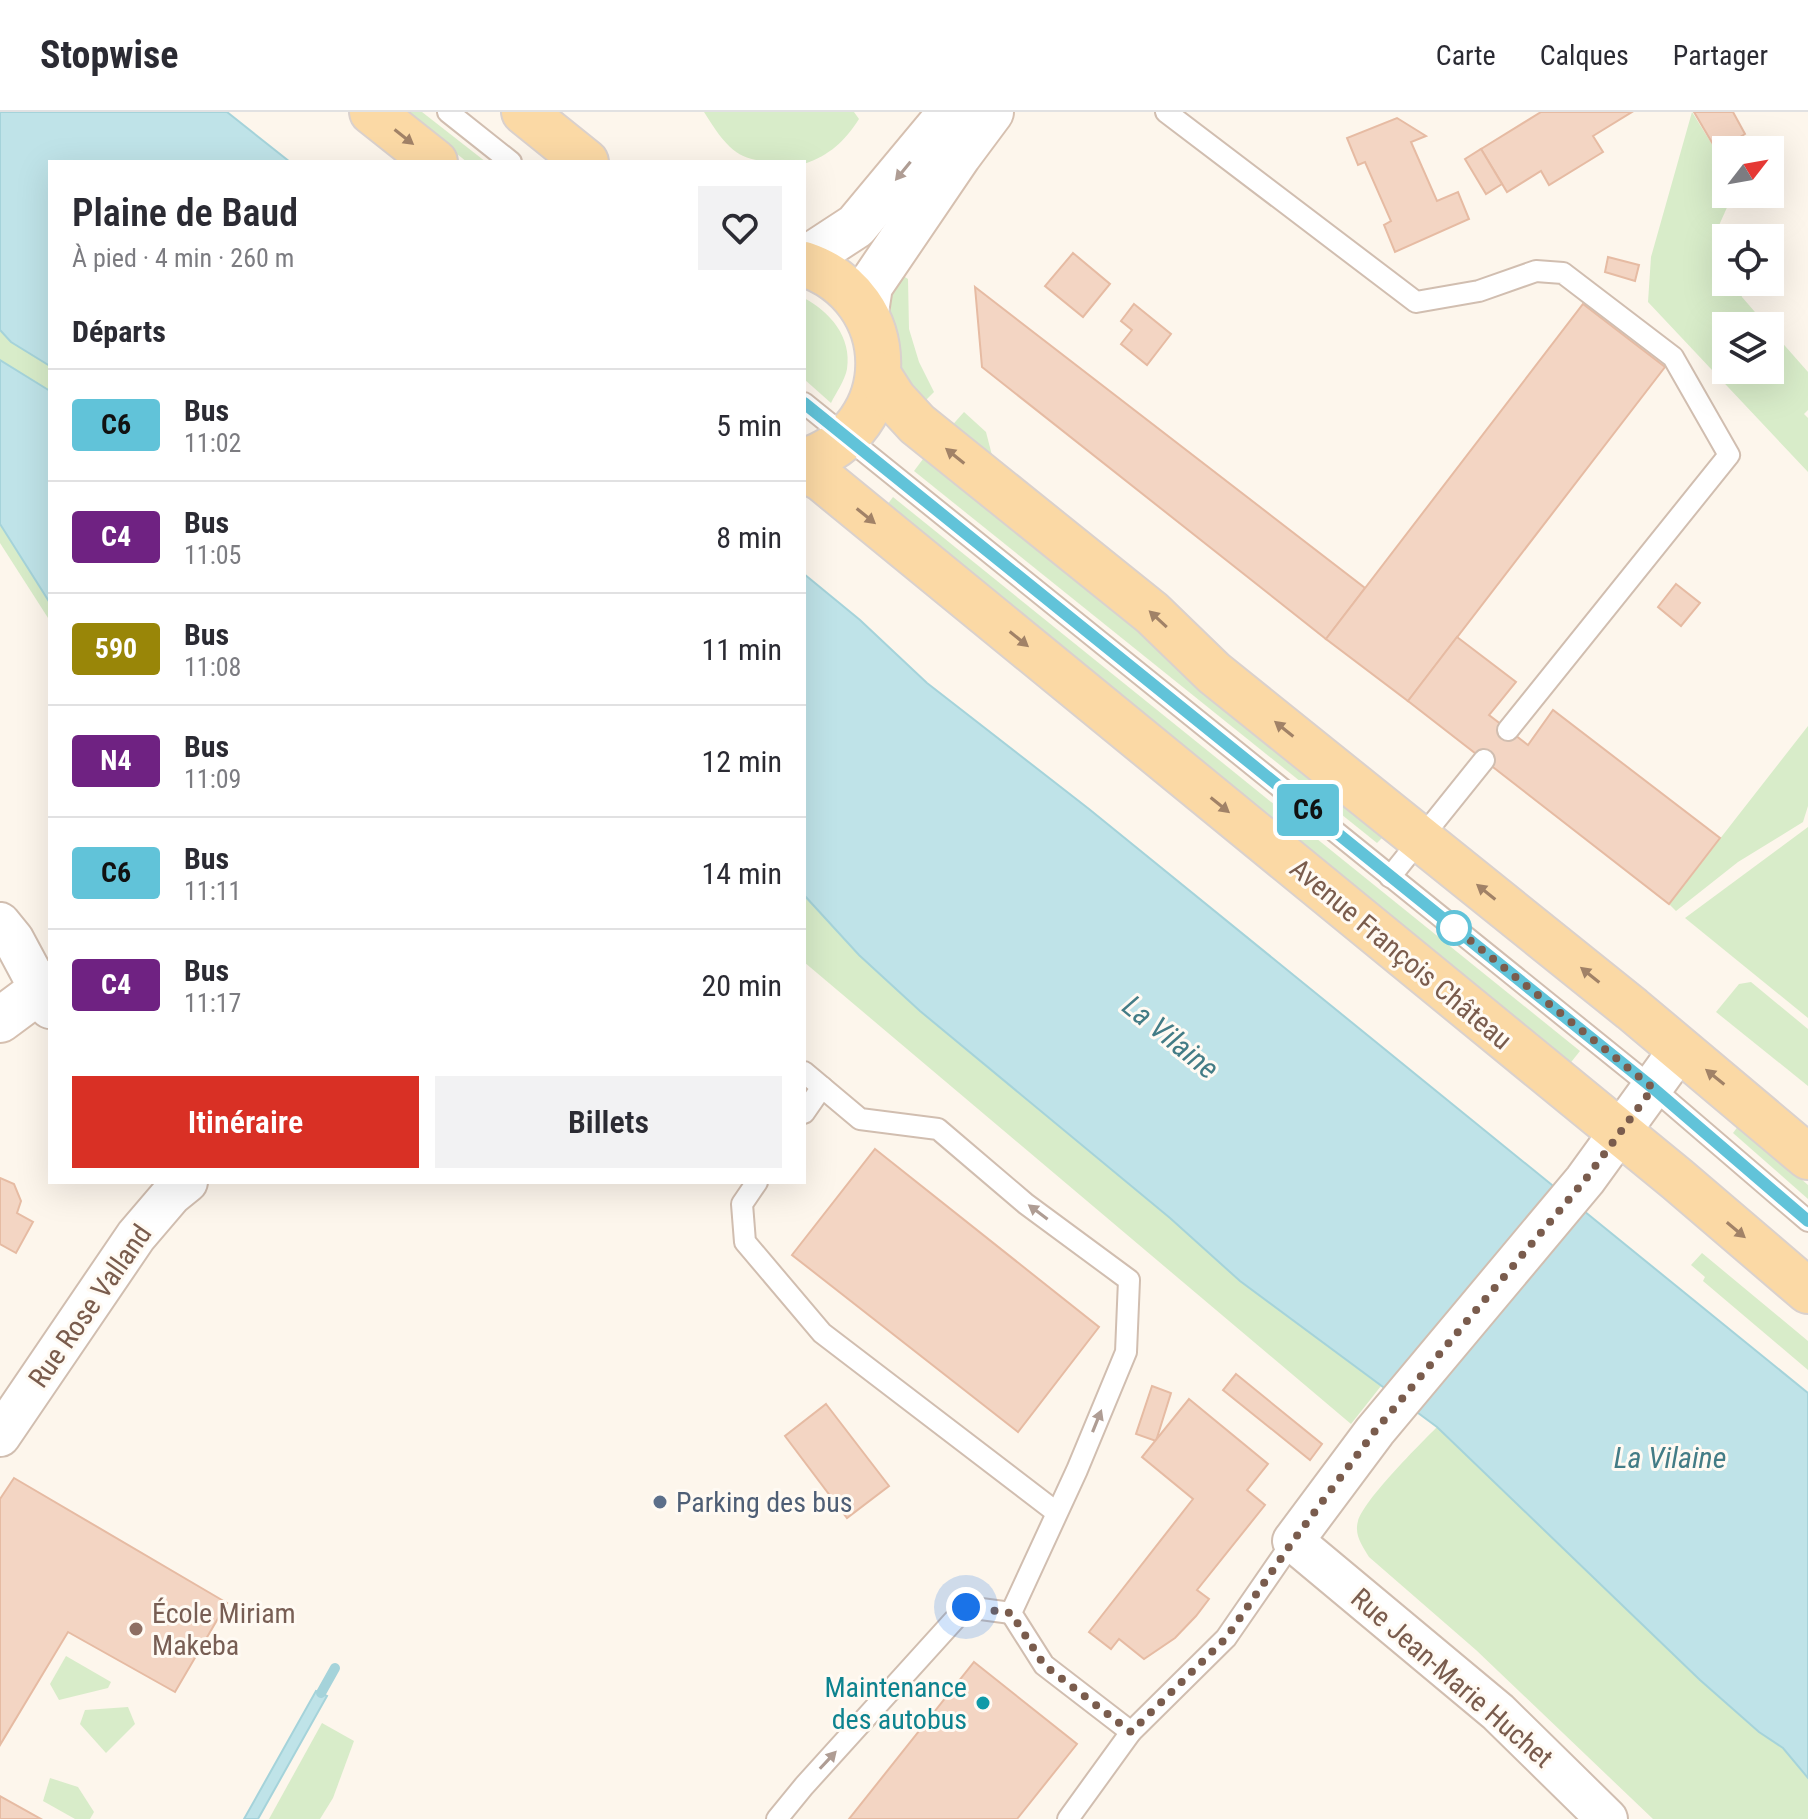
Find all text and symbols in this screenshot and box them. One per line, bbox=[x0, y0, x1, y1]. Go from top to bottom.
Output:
text: Stopwise bbox=[40, 33, 178, 77]
text: Carte bbox=[1436, 39, 1496, 72]
text: Calques bbox=[1540, 39, 1629, 72]
text: Partager bbox=[1673, 39, 1768, 72]
one-way arrow bbox=[394, 128, 414, 145]
north arrow bbox=[1712, 136, 1784, 208]
map controls bbox=[1712, 136, 1784, 384]
one-way arrow bbox=[895, 161, 912, 181]
button: heart bbox=[698, 186, 782, 270]
text: Plaine de Baud bbox=[72, 191, 298, 235]
button: locate bbox=[1712, 224, 1784, 296]
text: À pied · 4 min · 260 m bbox=[72, 243, 294, 273]
button: layers bbox=[1712, 312, 1784, 384]
text: Départs bbox=[72, 314, 166, 349]
text: Bus bbox=[184, 393, 229, 428]
text: C6 bbox=[101, 408, 131, 441]
text: 5 min bbox=[716, 408, 782, 443]
text: 11:02 bbox=[184, 428, 241, 458]
one-way arrow bbox=[945, 448, 965, 465]
text: Bus bbox=[184, 505, 229, 540]
one-way arrow bbox=[856, 507, 876, 523]
text: C4 bbox=[101, 520, 131, 553]
text: 8 min bbox=[716, 520, 782, 555]
text: 11:05 bbox=[184, 540, 241, 570]
one-way arrow bbox=[1149, 611, 1168, 629]
text: Bus bbox=[184, 617, 229, 652]
one-way arrow bbox=[1009, 631, 1029, 647]
text: 590 bbox=[95, 632, 137, 665]
text: 11 min bbox=[701, 632, 782, 667]
text: 11:08 bbox=[184, 652, 241, 682]
one-way arrow bbox=[1273, 721, 1294, 738]
text: Bus bbox=[184, 729, 229, 764]
text: N4 bbox=[100, 744, 132, 777]
text: 12 min bbox=[701, 744, 782, 779]
text: 11:09 bbox=[184, 764, 241, 794]
line badge: C6 bbox=[1272, 784, 1344, 836]
text: C6 bbox=[1293, 793, 1323, 826]
one-way arrow bbox=[1210, 796, 1230, 812]
text: Bus bbox=[184, 841, 229, 876]
street label: Avenue François Château bbox=[1284, 852, 1518, 1056]
text: C6 bbox=[101, 856, 131, 889]
text: 14 min bbox=[701, 856, 782, 891]
text: 11:11 bbox=[184, 876, 241, 906]
one-way arrow bbox=[1476, 884, 1496, 901]
unlabelled marker bbox=[1437, 911, 1471, 945]
text: Bus bbox=[184, 953, 229, 988]
one-way arrow bbox=[1580, 967, 1600, 984]
text: C4 bbox=[101, 968, 131, 1001]
text: 20 min bbox=[701, 968, 782, 1003]
text: 11:17 bbox=[184, 988, 241, 1018]
water label: La Vilaine bbox=[1116, 988, 1226, 1086]
one-way arrow bbox=[1705, 1069, 1725, 1086]
button: Itinéraire bbox=[72, 1076, 419, 1168]
button: Billets bbox=[435, 1076, 782, 1168]
one-way arrow bbox=[1028, 1205, 1048, 1221]
street label: Rue Rose Valland bbox=[22, 1218, 158, 1394]
one-way arrow bbox=[1726, 1221, 1746, 1238]
one-way arrow bbox=[1091, 1409, 1104, 1433]
water label: La Vilaine bbox=[1614, 1440, 1726, 1475]
place label: Parking des bus bbox=[676, 1486, 852, 1519]
marker: Parking des bus bbox=[651, 1493, 669, 1511]
street label: Rue Jean-Marie Huchet bbox=[1344, 1581, 1560, 1775]
your location bbox=[946, 1587, 986, 1627]
place label: École Miriam Makeba bbox=[152, 1597, 296, 1662]
marker: École Miriam Makeba bbox=[127, 1620, 145, 1638]
place label: Maintenance des autobus bbox=[824, 1671, 967, 1736]
marker: Maintenance des autobus bbox=[974, 1694, 992, 1712]
one-way arrow bbox=[819, 1751, 837, 1770]

